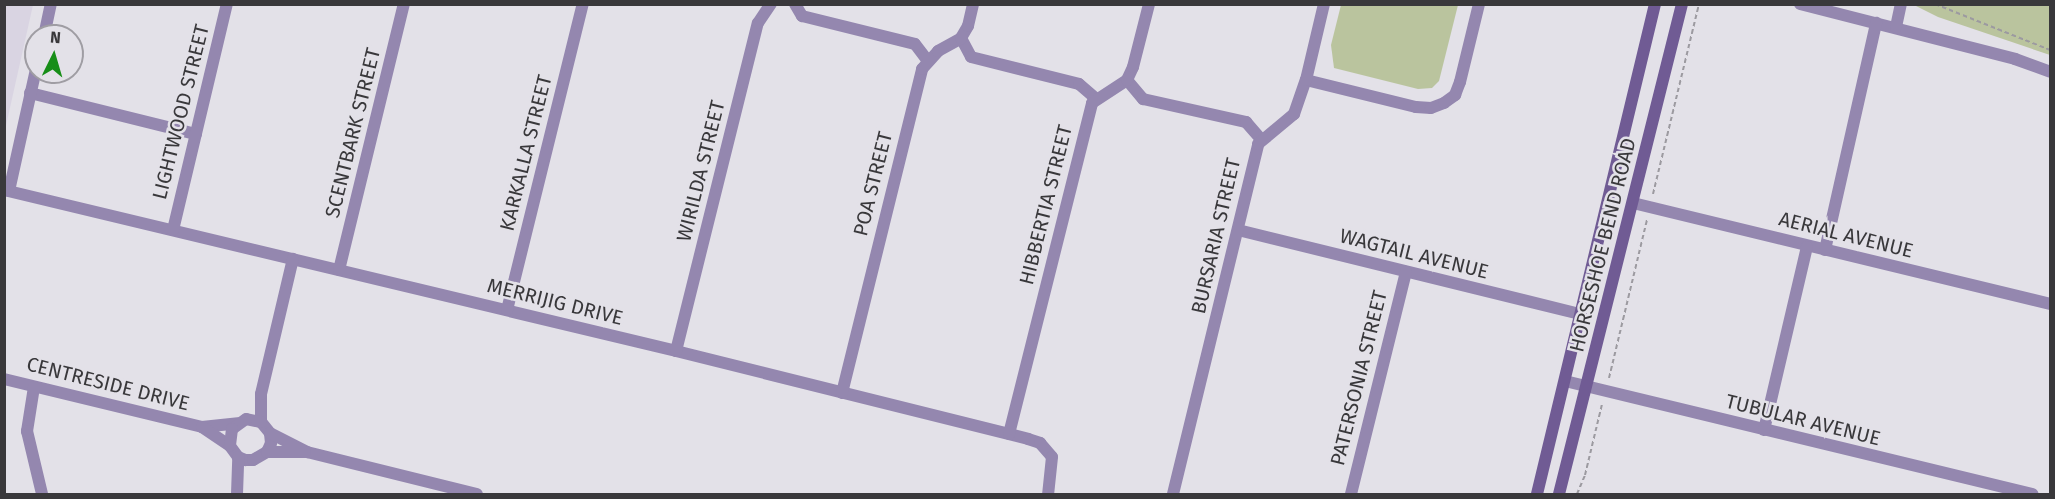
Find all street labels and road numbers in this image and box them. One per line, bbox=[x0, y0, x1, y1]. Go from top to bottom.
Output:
street label: LIGHTWOOD STREET bbox=[148, 22, 214, 202]
street label: SCENTBARK STREET bbox=[320, 46, 386, 220]
street label: KARKALLA STREET bbox=[495, 73, 557, 233]
street label: WIRILDA STREET bbox=[672, 98, 730, 244]
street label: HIBBERTIA STREET bbox=[1015, 123, 1077, 287]
street label: POA STREET bbox=[848, 129, 898, 239]
street label: HORSESHOE BEND ROAD bbox=[1565, 135, 1641, 355]
street label: BURSARIA STREET bbox=[1186, 156, 1246, 316]
street label: AERIAL AVENUE bbox=[1776, 207, 1916, 263]
street label: WAGTAIL AVENUE bbox=[1337, 224, 1491, 284]
street label: MERRIJIG DRIVE bbox=[485, 274, 625, 330]
street label: PATERSONIA STREET bbox=[1326, 288, 1392, 468]
street label: CENTRESIDE DRIVE bbox=[24, 352, 192, 416]
street label: TUBULAR AVENUE bbox=[1723, 389, 1883, 451]

